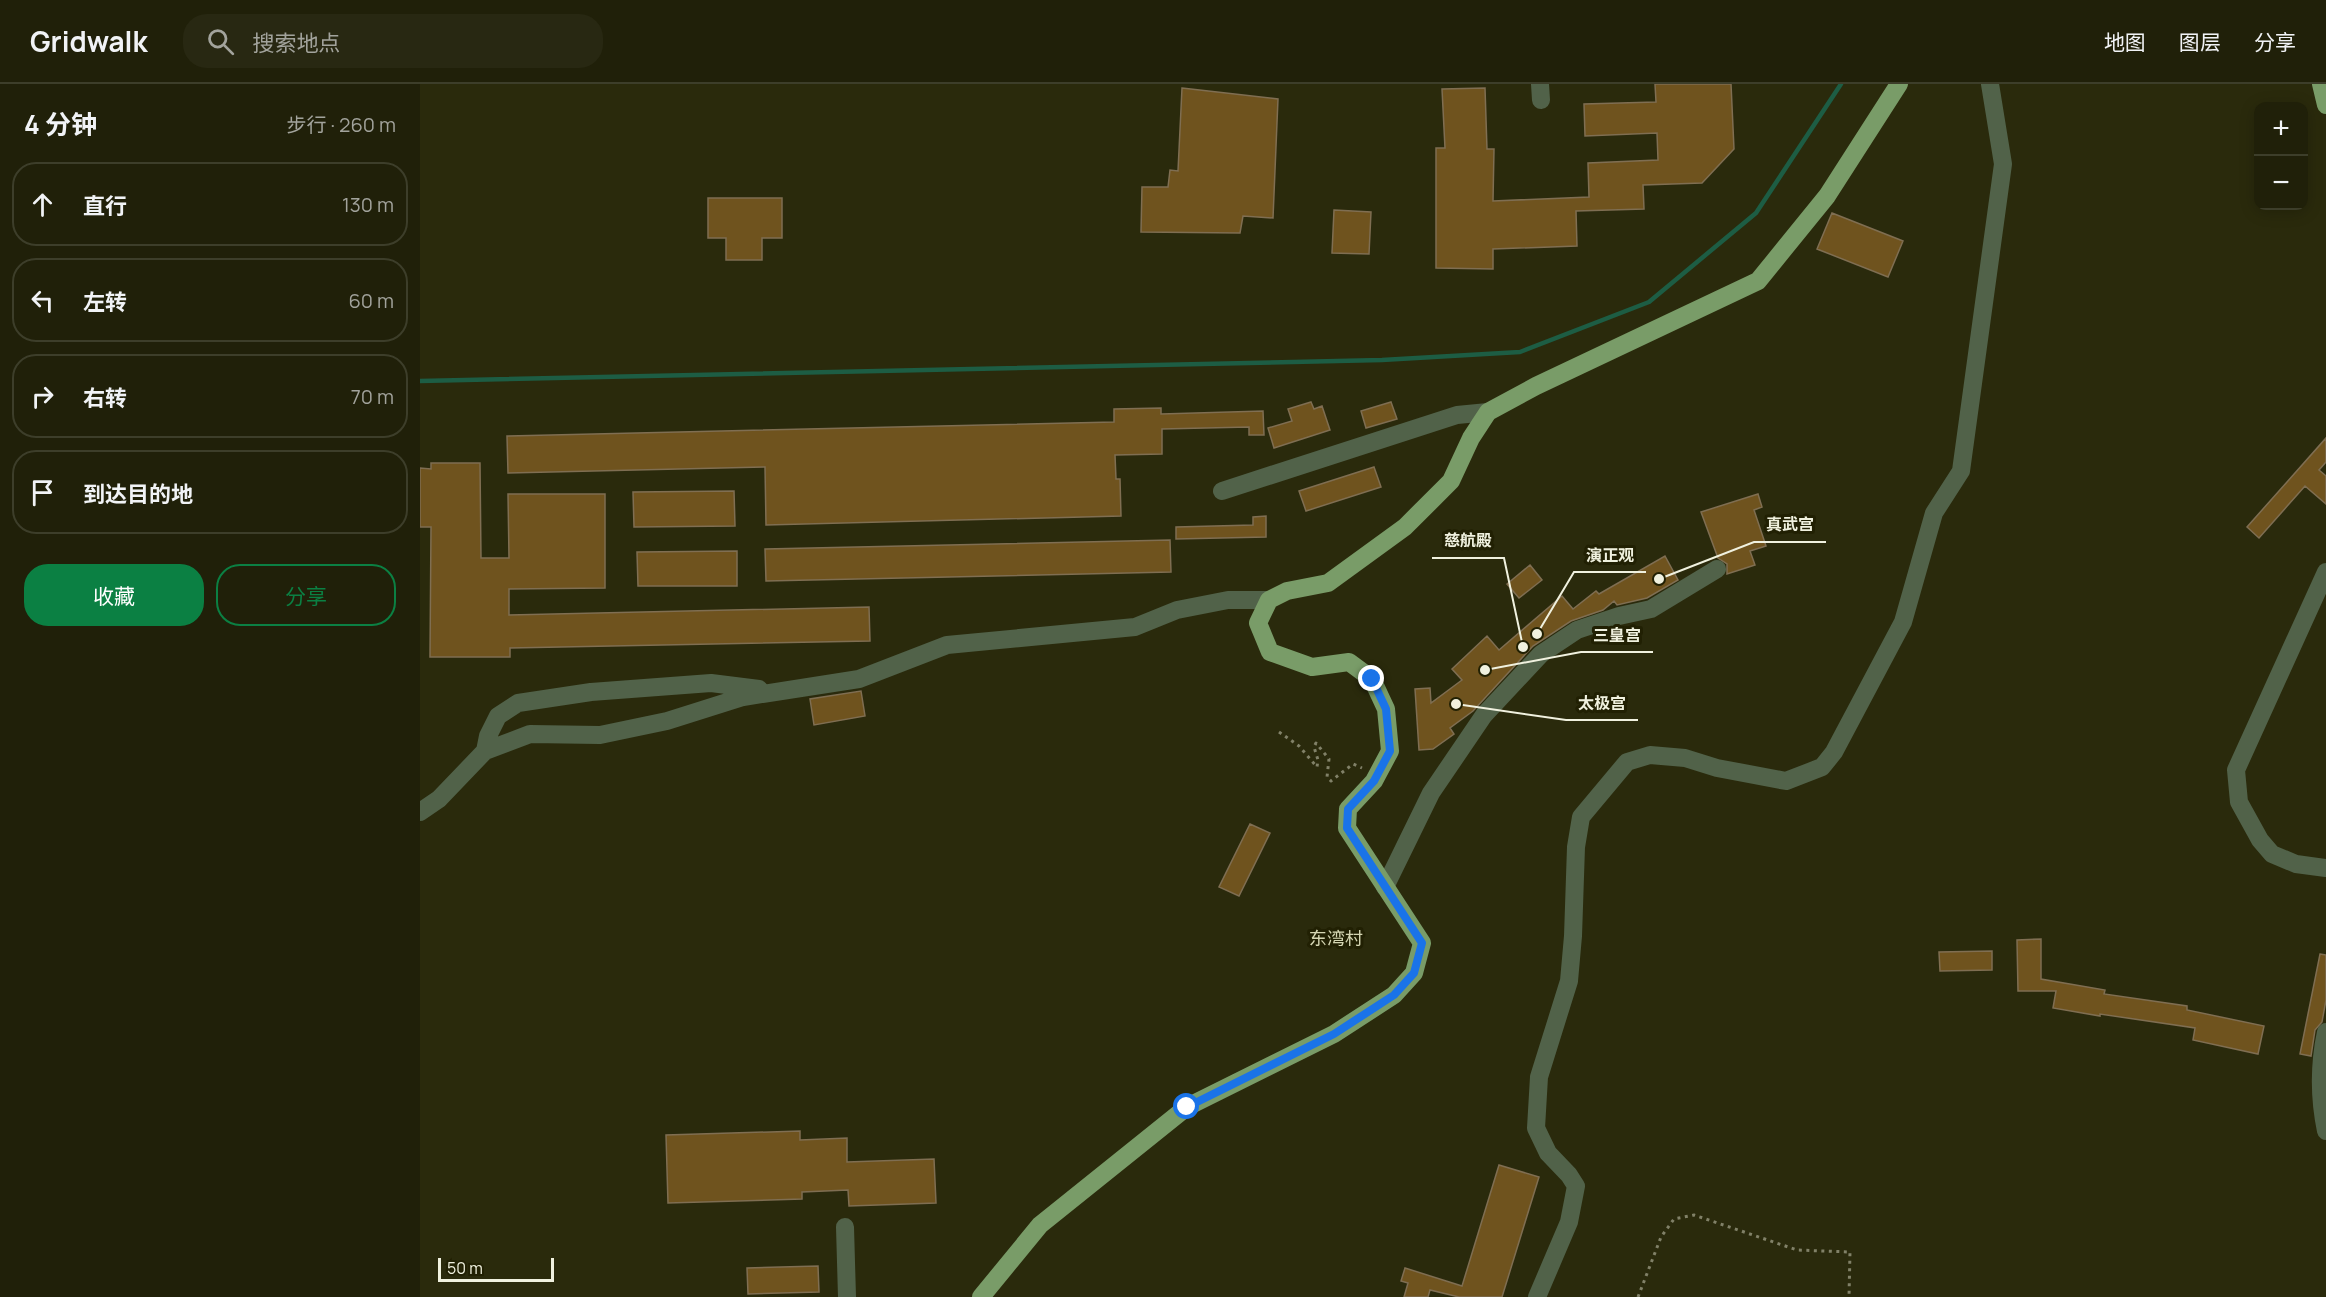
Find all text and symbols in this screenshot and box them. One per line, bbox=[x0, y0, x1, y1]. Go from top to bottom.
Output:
search box bbox=[183, 14, 603, 68]
text: Gridwalk bbox=[30, 22, 147, 60]
icon: search bbox=[204, 25, 237, 58]
text: 搜索地点 bbox=[252, 28, 341, 58]
text: 地图 bbox=[2104, 28, 2146, 56]
text: 图层 bbox=[2179, 28, 2221, 56]
text: 分享 bbox=[2254, 28, 2296, 56]
map controls bbox=[2254, 102, 2308, 210]
button: + bbox=[2254, 102, 2308, 156]
text: 4 分钟 bbox=[24, 106, 97, 142]
text: 步行 · 260 m bbox=[287, 111, 396, 138]
button: − bbox=[2254, 156, 2308, 210]
icon: ahead bbox=[26, 188, 59, 221]
text: 直行 bbox=[83, 191, 127, 221]
text: 130 m bbox=[342, 191, 394, 218]
icon: left bbox=[26, 284, 59, 317]
text: 左转 bbox=[83, 287, 127, 317]
text: 60 m bbox=[348, 287, 394, 314]
icon: right bbox=[26, 380, 59, 413]
text: 右转 bbox=[83, 383, 127, 413]
text: 70 m bbox=[351, 383, 394, 410]
icon: arrive bbox=[26, 476, 59, 509]
text: 到达目的地 bbox=[83, 479, 193, 509]
callout: 真武宫 bbox=[1754, 508, 1826, 542]
text: 真武宫 bbox=[1766, 513, 1814, 535]
callout: 慈航殿 bbox=[1432, 524, 1504, 558]
text: 慈航殿 bbox=[1444, 529, 1492, 551]
callout: 演正观 bbox=[1574, 538, 1646, 572]
text: 演正观 bbox=[1586, 544, 1634, 566]
button: 收藏 bbox=[24, 564, 204, 626]
button: 分享 bbox=[216, 564, 396, 626]
callout: 三皇宫 bbox=[1581, 618, 1653, 652]
text: 三皇宫 bbox=[1593, 624, 1641, 646]
route end bbox=[1358, 665, 1384, 691]
callout: 太极宫 bbox=[1566, 686, 1638, 720]
text: 太极宫 bbox=[1578, 692, 1626, 714]
district label: 东湾村 bbox=[1309, 926, 1363, 950]
route start bbox=[1173, 1093, 1199, 1119]
scale bar bbox=[438, 1255, 554, 1282]
text: 50 m bbox=[447, 1257, 483, 1279]

